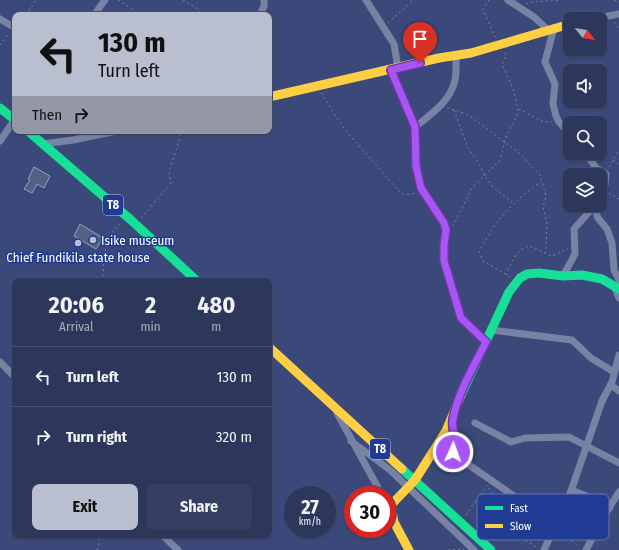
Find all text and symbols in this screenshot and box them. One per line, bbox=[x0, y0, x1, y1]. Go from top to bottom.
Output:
north arrow bbox=[563, 12, 607, 56]
map controls bbox=[563, 12, 607, 212]
pin bbox=[403, 22, 437, 63]
text: 130 m bbox=[98, 26, 166, 59]
icon: left bbox=[32, 28, 84, 80]
icon: arrive bbox=[409, 28, 431, 50]
text: Turn left bbox=[98, 60, 160, 82]
button: sound bbox=[563, 64, 607, 108]
icon: right bbox=[70, 104, 92, 126]
text: Then bbox=[32, 106, 62, 124]
button: search bbox=[563, 116, 607, 160]
button: layers bbox=[563, 168, 607, 212]
road number: T8 bbox=[103, 195, 123, 215]
place label: Isike museum bbox=[101, 233, 174, 248]
marker: Isike museum bbox=[88, 235, 98, 245]
marker: Chief Fundikila state house bbox=[73, 238, 83, 248]
place label: Chief Fundikila state house bbox=[6, 250, 150, 265]
text: 20:06 bbox=[49, 291, 104, 319]
text: 2 bbox=[145, 291, 156, 319]
text: 480 bbox=[197, 291, 235, 319]
text: Arrival bbox=[59, 319, 94, 334]
text: min bbox=[141, 319, 161, 334]
text: m bbox=[211, 319, 221, 334]
icon: left bbox=[32, 366, 54, 388]
text: Turn left bbox=[66, 368, 119, 386]
text: 130 m bbox=[217, 368, 252, 386]
icon: right bbox=[32, 426, 54, 448]
text: Turn right bbox=[66, 428, 127, 446]
text: 320 m bbox=[216, 428, 252, 446]
position arrow bbox=[432, 431, 474, 473]
road number: T8 bbox=[370, 439, 390, 459]
button: Exit bbox=[32, 484, 138, 530]
button: Share bbox=[146, 484, 252, 530]
speed limit sign: 30 bbox=[344, 486, 396, 538]
legend bbox=[477, 494, 609, 540]
text: 27 bbox=[301, 495, 319, 519]
text: Fast bbox=[510, 502, 528, 515]
text: km/h bbox=[299, 516, 321, 528]
text: Slow bbox=[510, 520, 531, 533]

